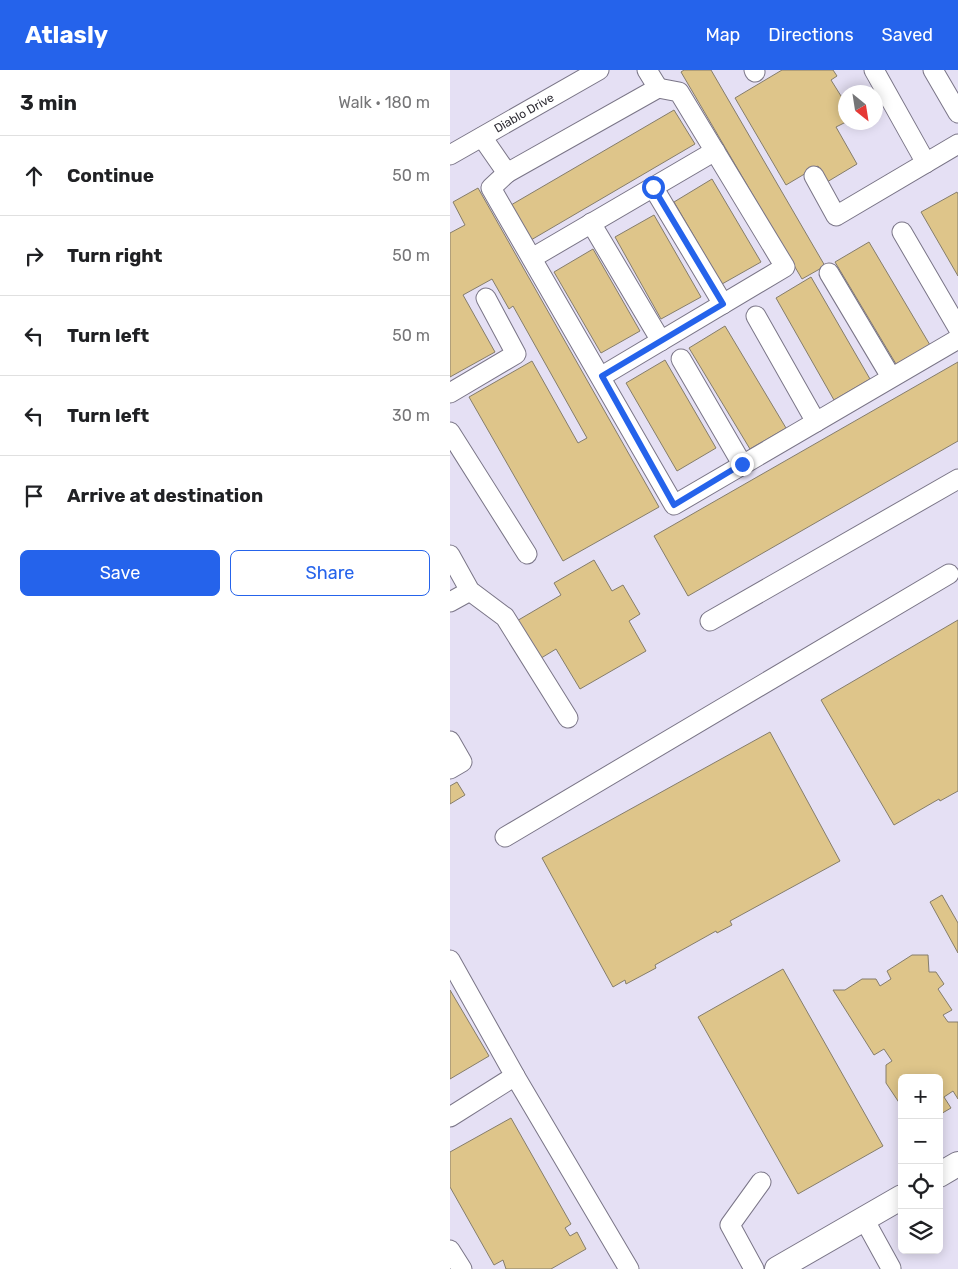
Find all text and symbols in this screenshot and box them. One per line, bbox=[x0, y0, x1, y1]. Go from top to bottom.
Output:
text: Atlasly bbox=[25, 21, 108, 49]
text: Map bbox=[705, 24, 740, 46]
text: Directions bbox=[768, 24, 854, 46]
text: Saved bbox=[882, 24, 933, 46]
north arrow bbox=[838, 85, 883, 130]
text: 3 min bbox=[20, 90, 77, 115]
street label: Diablo Drive bbox=[492, 90, 557, 136]
text: Walk · 180 m bbox=[338, 93, 430, 112]
icon: ahead bbox=[20, 162, 48, 190]
text: Continue bbox=[67, 164, 154, 187]
text: 50 m bbox=[392, 166, 430, 185]
route start bbox=[642, 176, 665, 199]
icon: right bbox=[20, 242, 48, 270]
text: Turn right bbox=[67, 244, 162, 267]
text: 50 m bbox=[392, 246, 430, 265]
icon: left bbox=[20, 322, 48, 350]
text: Turn left bbox=[67, 324, 149, 347]
text: 50 m bbox=[392, 326, 430, 345]
icon: left bbox=[20, 402, 48, 430]
text: Turn left bbox=[67, 404, 149, 427]
text: 30 m bbox=[392, 406, 430, 425]
route end bbox=[731, 453, 754, 476]
icon: arrive bbox=[20, 482, 48, 510]
text: Arrive at destination bbox=[67, 484, 263, 507]
button: Save bbox=[20, 550, 220, 596]
button: Share bbox=[230, 550, 430, 596]
map controls bbox=[898, 1074, 943, 1254]
button: + bbox=[898, 1074, 943, 1119]
button: − bbox=[898, 1119, 943, 1164]
button: locate bbox=[898, 1164, 943, 1209]
button: layers bbox=[898, 1209, 943, 1254]

